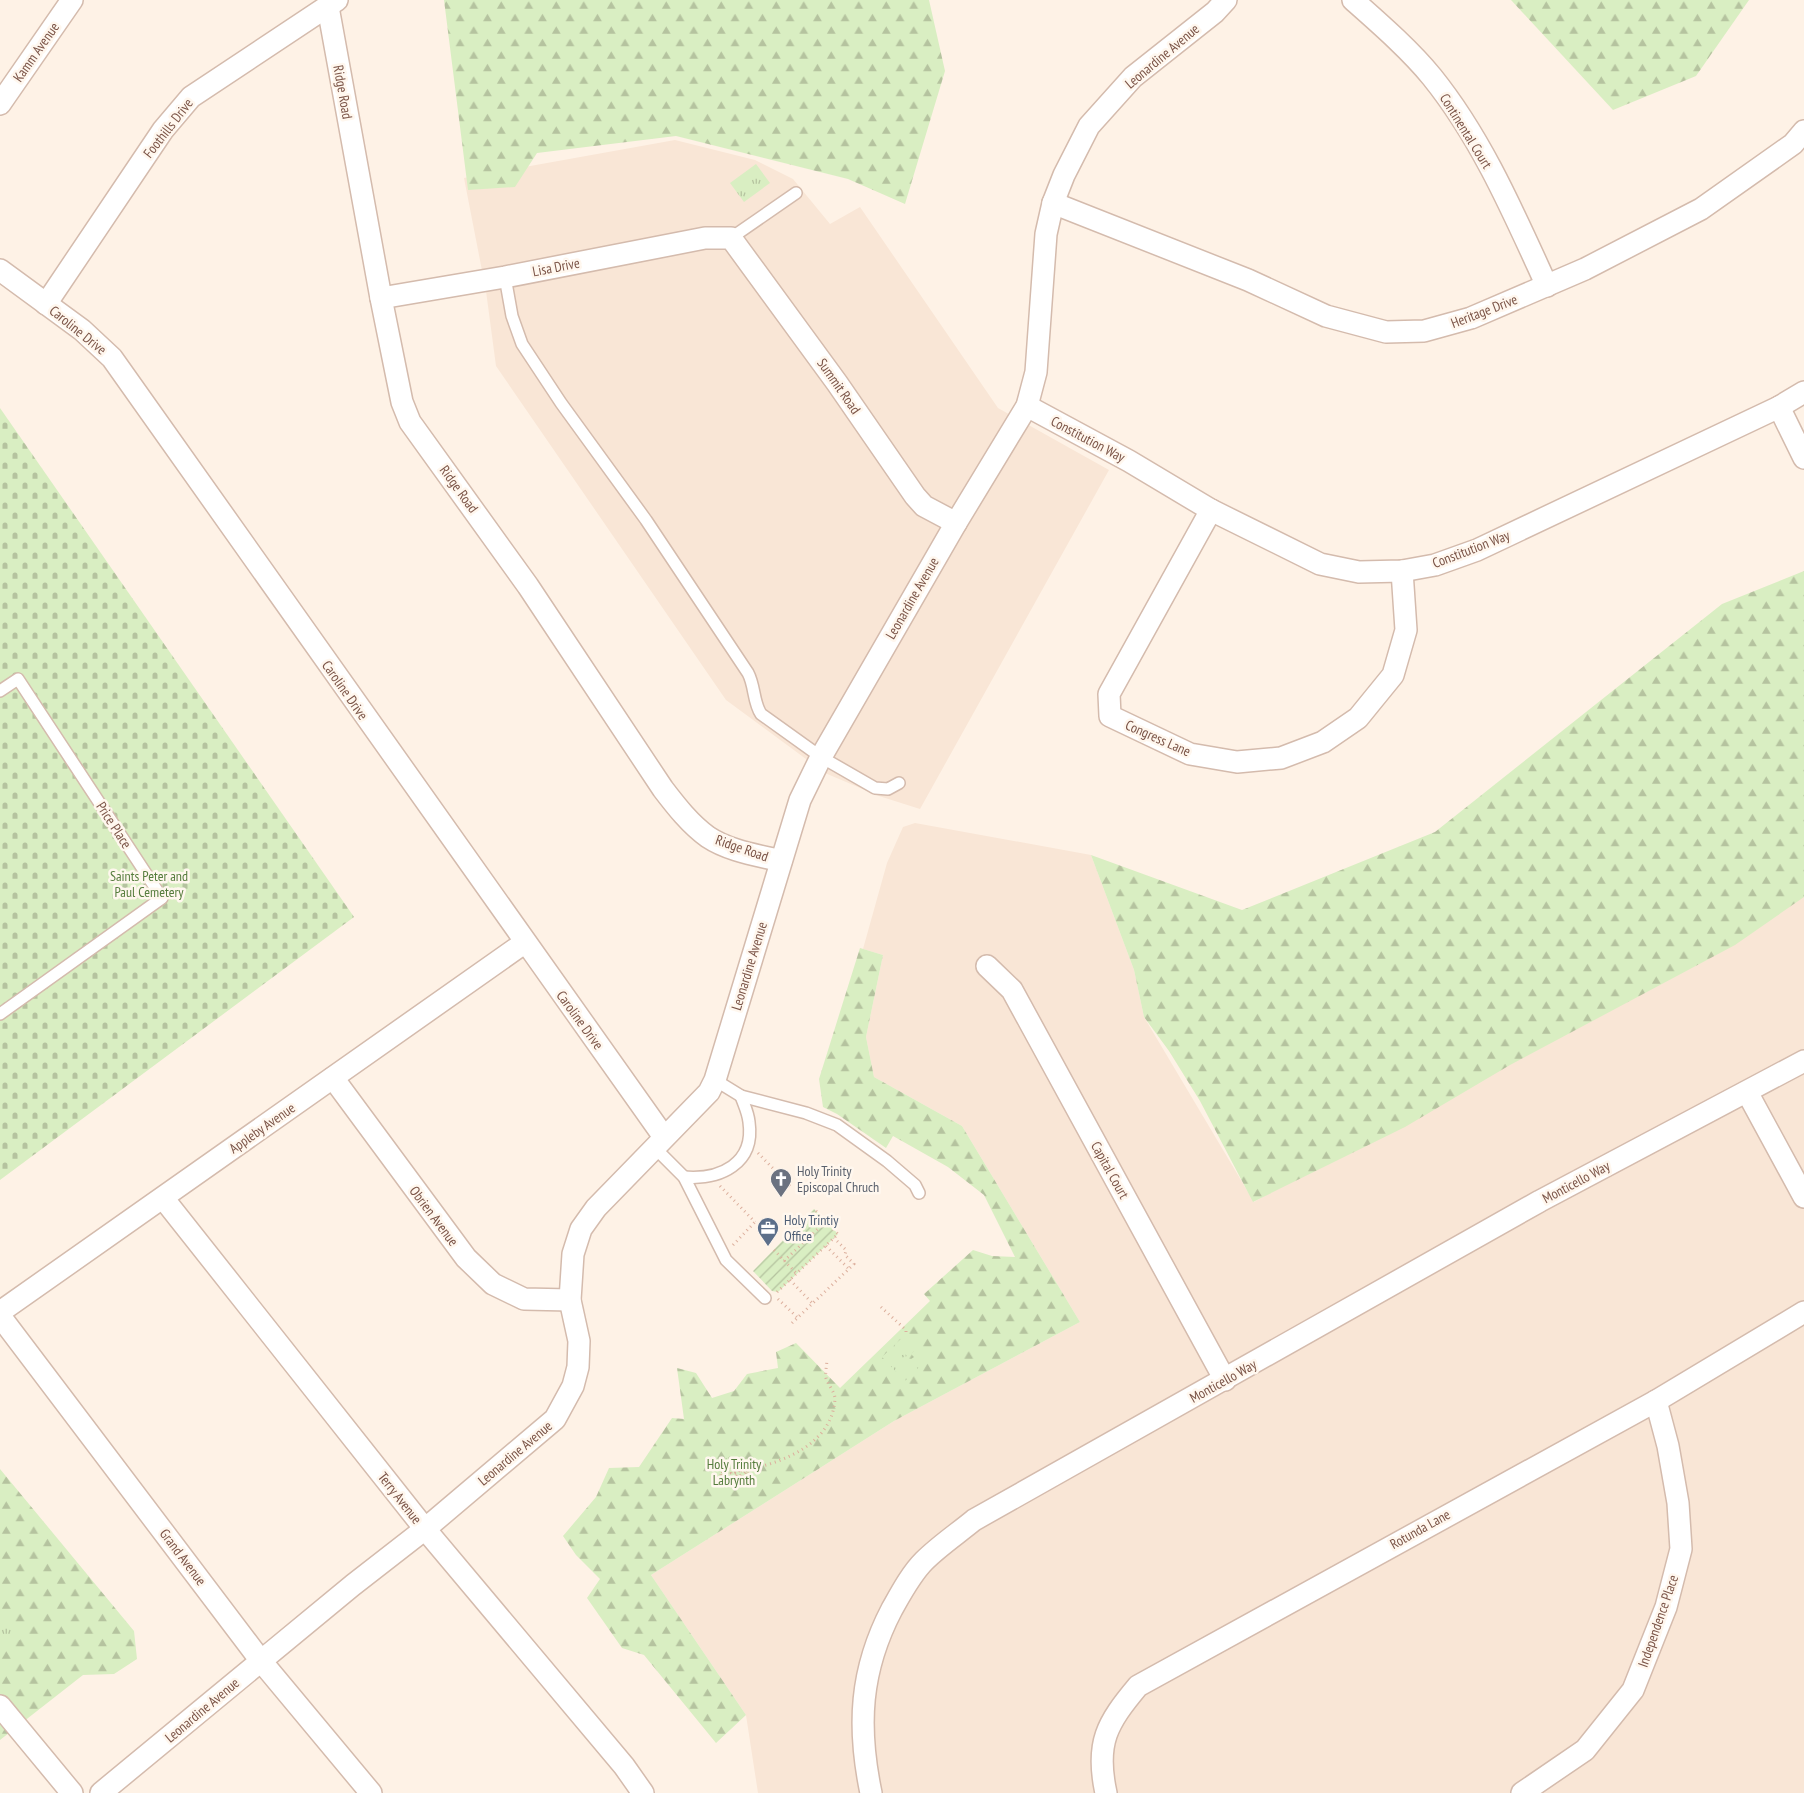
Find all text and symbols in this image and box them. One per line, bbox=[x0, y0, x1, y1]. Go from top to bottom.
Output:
street label: Kamm Avenue bbox=[9, 19, 63, 85]
street label: Leonardine Avenue bbox=[1121, 20, 1203, 92]
street label: Ridge Road bbox=[329, 64, 357, 120]
street label: Continental Court bbox=[1436, 90, 1496, 172]
street label: Foothills Drive bbox=[139, 94, 197, 161]
street label: Lisa Drive bbox=[531, 254, 581, 280]
street label: Heritage Drive bbox=[1448, 290, 1520, 332]
street label: Caroline Drive bbox=[46, 301, 110, 359]
street label: Summit Road bbox=[813, 355, 865, 417]
street label: Constitution Way bbox=[1048, 412, 1129, 466]
street label: Ridge Road bbox=[436, 462, 482, 516]
street label: Constitution Way bbox=[1430, 526, 1513, 572]
street label: Leonardine Avenue bbox=[881, 554, 943, 642]
street label: Caroline Drive bbox=[318, 657, 372, 723]
street label: Congress Lane bbox=[1123, 716, 1194, 760]
street label: Price Place bbox=[92, 798, 136, 852]
street label: Ridge Road bbox=[713, 831, 771, 865]
park label: Saints Peter and Paul Cemetery bbox=[110, 867, 188, 901]
street label: Leonardine Avenue bbox=[727, 919, 771, 1012]
street label: Caroline Drive bbox=[553, 987, 607, 1053]
street label: Appleby Avenue bbox=[225, 1099, 299, 1157]
street label: Capital Court bbox=[1087, 1138, 1133, 1202]
street label: Monticello Way bbox=[1539, 1156, 1613, 1207]
place label: Holy Trinity Episcopal Chruch bbox=[797, 1162, 879, 1196]
church icon: Holy Trinity Episcopal Chruch bbox=[769, 1167, 793, 1198]
street label: Obrien Avenue bbox=[406, 1182, 463, 1250]
place label: Holy Trintiy Office bbox=[784, 1211, 839, 1245]
office icon: Holy Trintiy Office bbox=[756, 1216, 780, 1247]
street label: Monticello Way bbox=[1186, 1355, 1260, 1407]
street label: Leonardine Avenue bbox=[474, 1417, 556, 1489]
park label: Holy Trinity Labrynth bbox=[707, 1455, 762, 1489]
street label: Terry Avenue bbox=[374, 1468, 426, 1528]
street label: Rotunda Lane bbox=[1387, 1505, 1453, 1553]
street label: Grand Avenue bbox=[156, 1525, 210, 1589]
street label: Independence Place bbox=[1634, 1572, 1682, 1670]
street label: Leonardine Avenue bbox=[161, 1674, 243, 1746]

